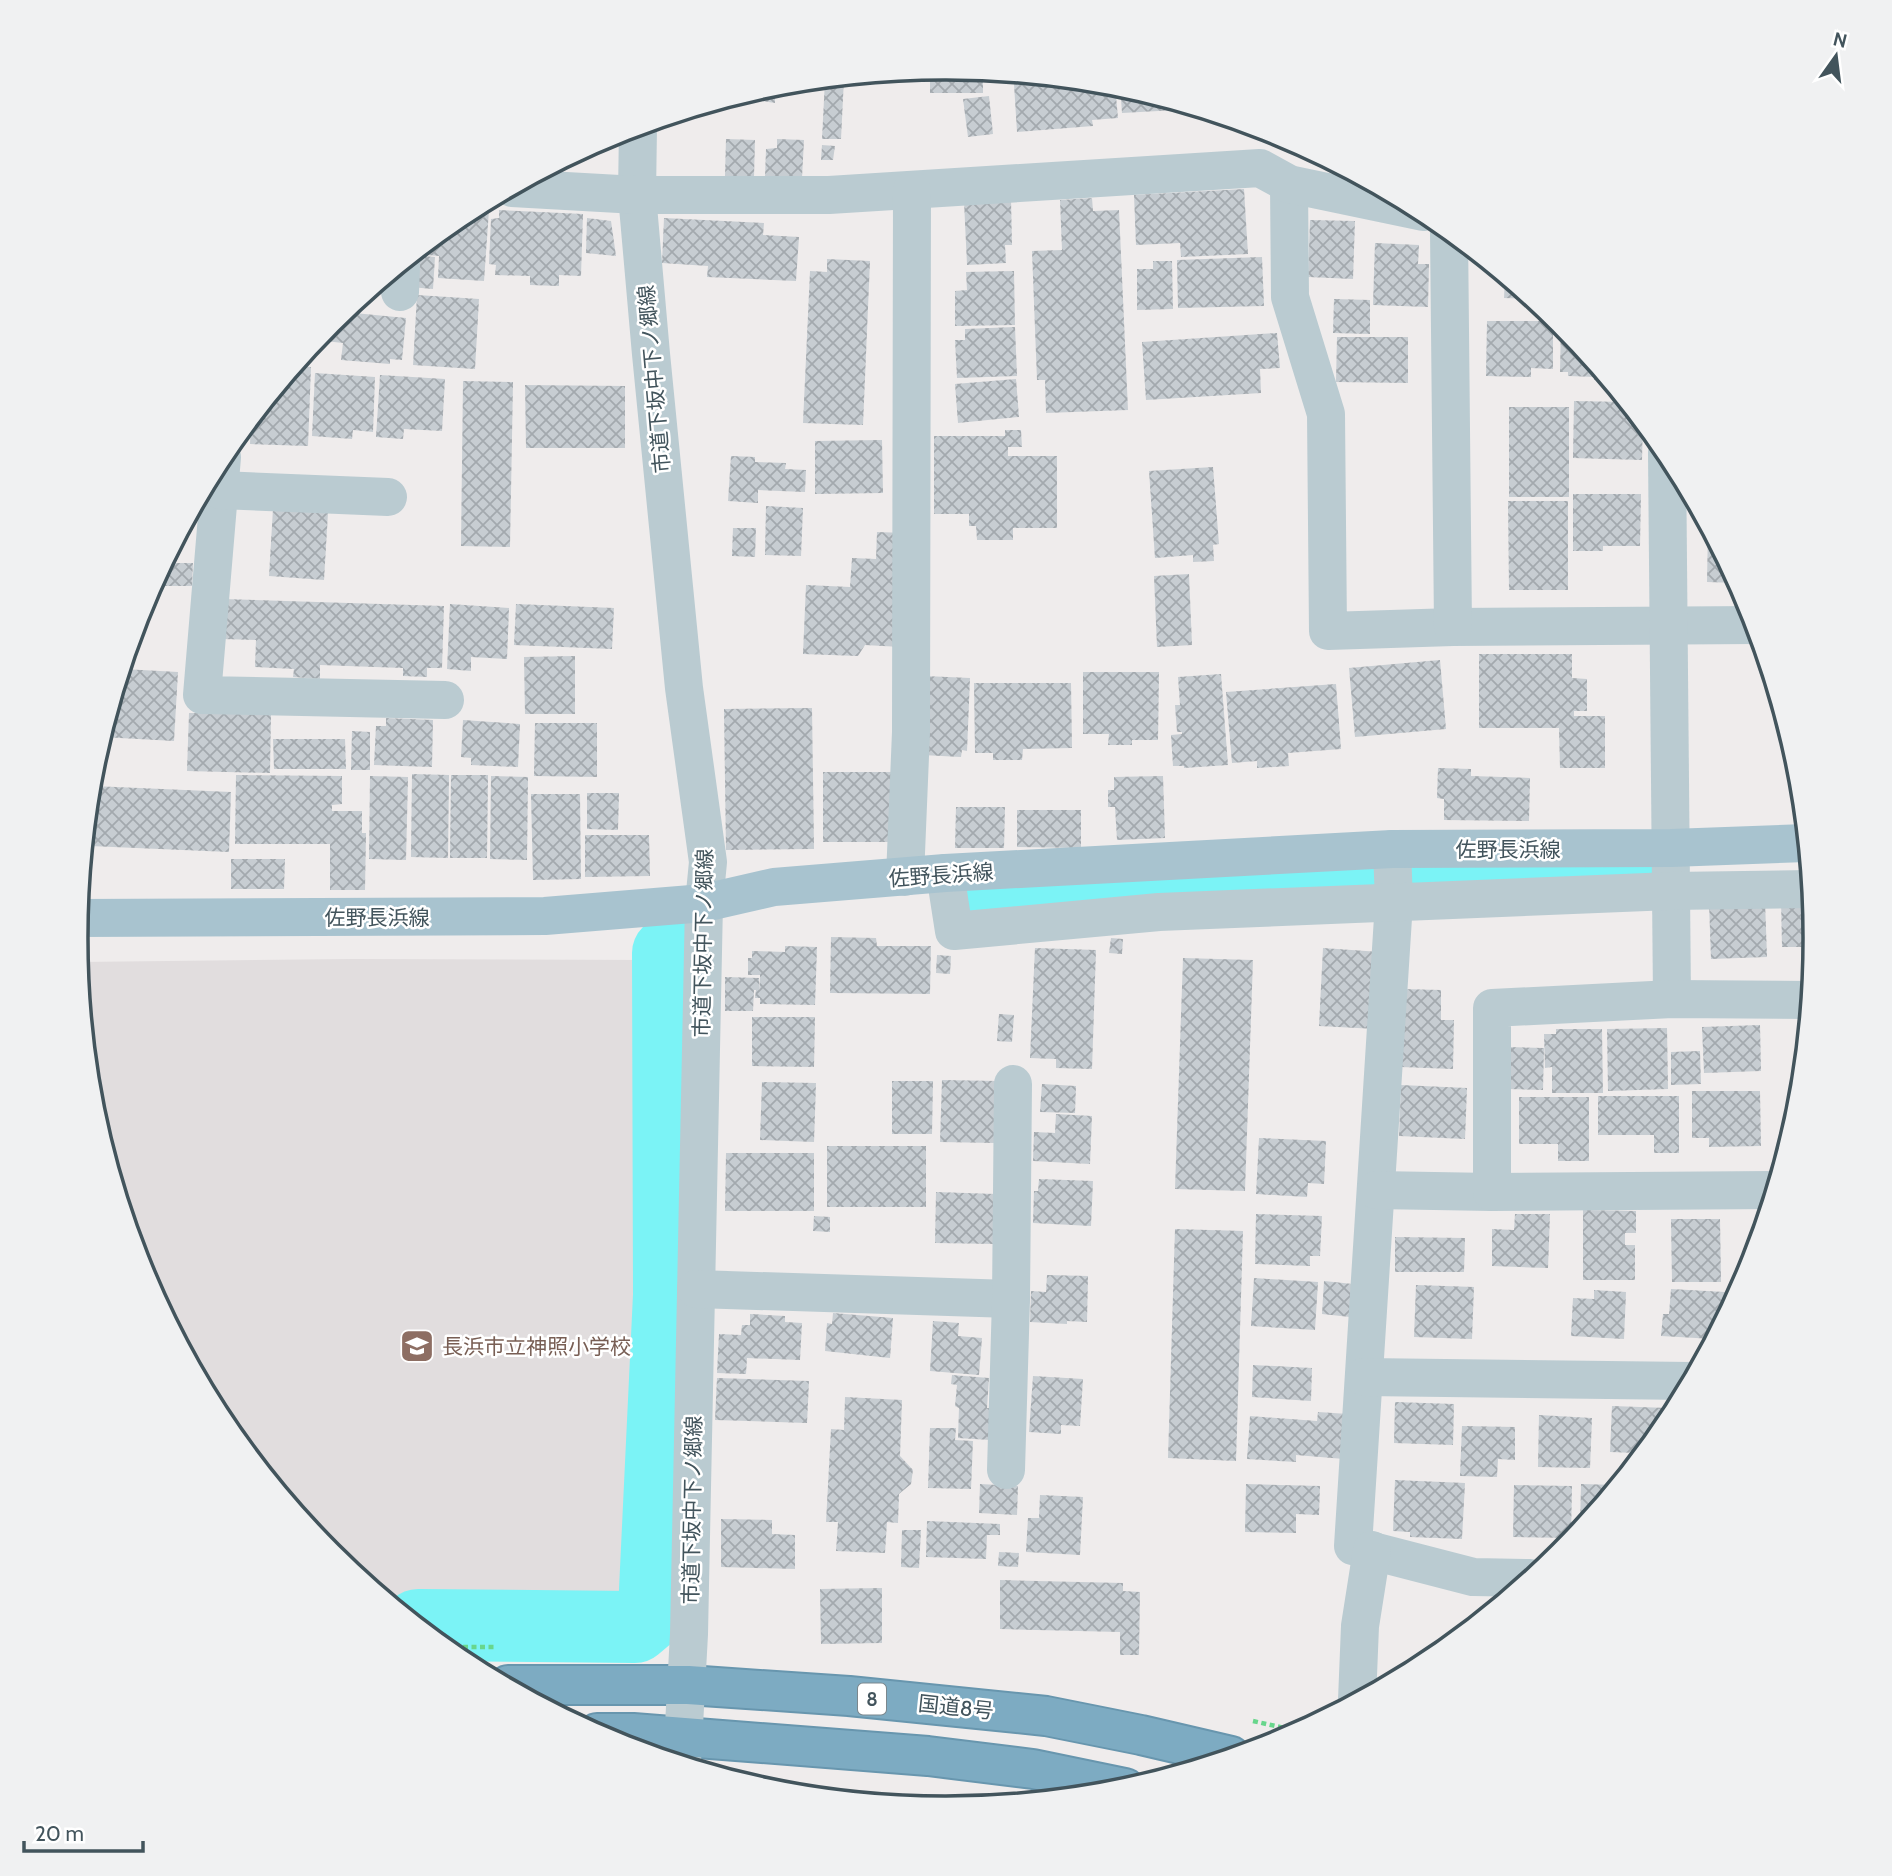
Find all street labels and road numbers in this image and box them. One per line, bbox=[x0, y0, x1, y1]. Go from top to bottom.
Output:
street label: 市道下坂中下ノ郷線 bbox=[633, 284, 675, 474]
street label: 佐野長浜線 bbox=[1456, 837, 1561, 862]
street label: 市道下坂中下ノ郷線 bbox=[689, 848, 717, 1038]
street label: 佐野長浜線 bbox=[888, 859, 994, 891]
street label: 佐野長浜線 bbox=[325, 905, 430, 930]
street label: 市道下坂中下ノ郷線 bbox=[678, 1415, 706, 1605]
road number: 8 bbox=[858, 1684, 886, 1714]
street label: 国道8号 bbox=[917, 1691, 995, 1723]

